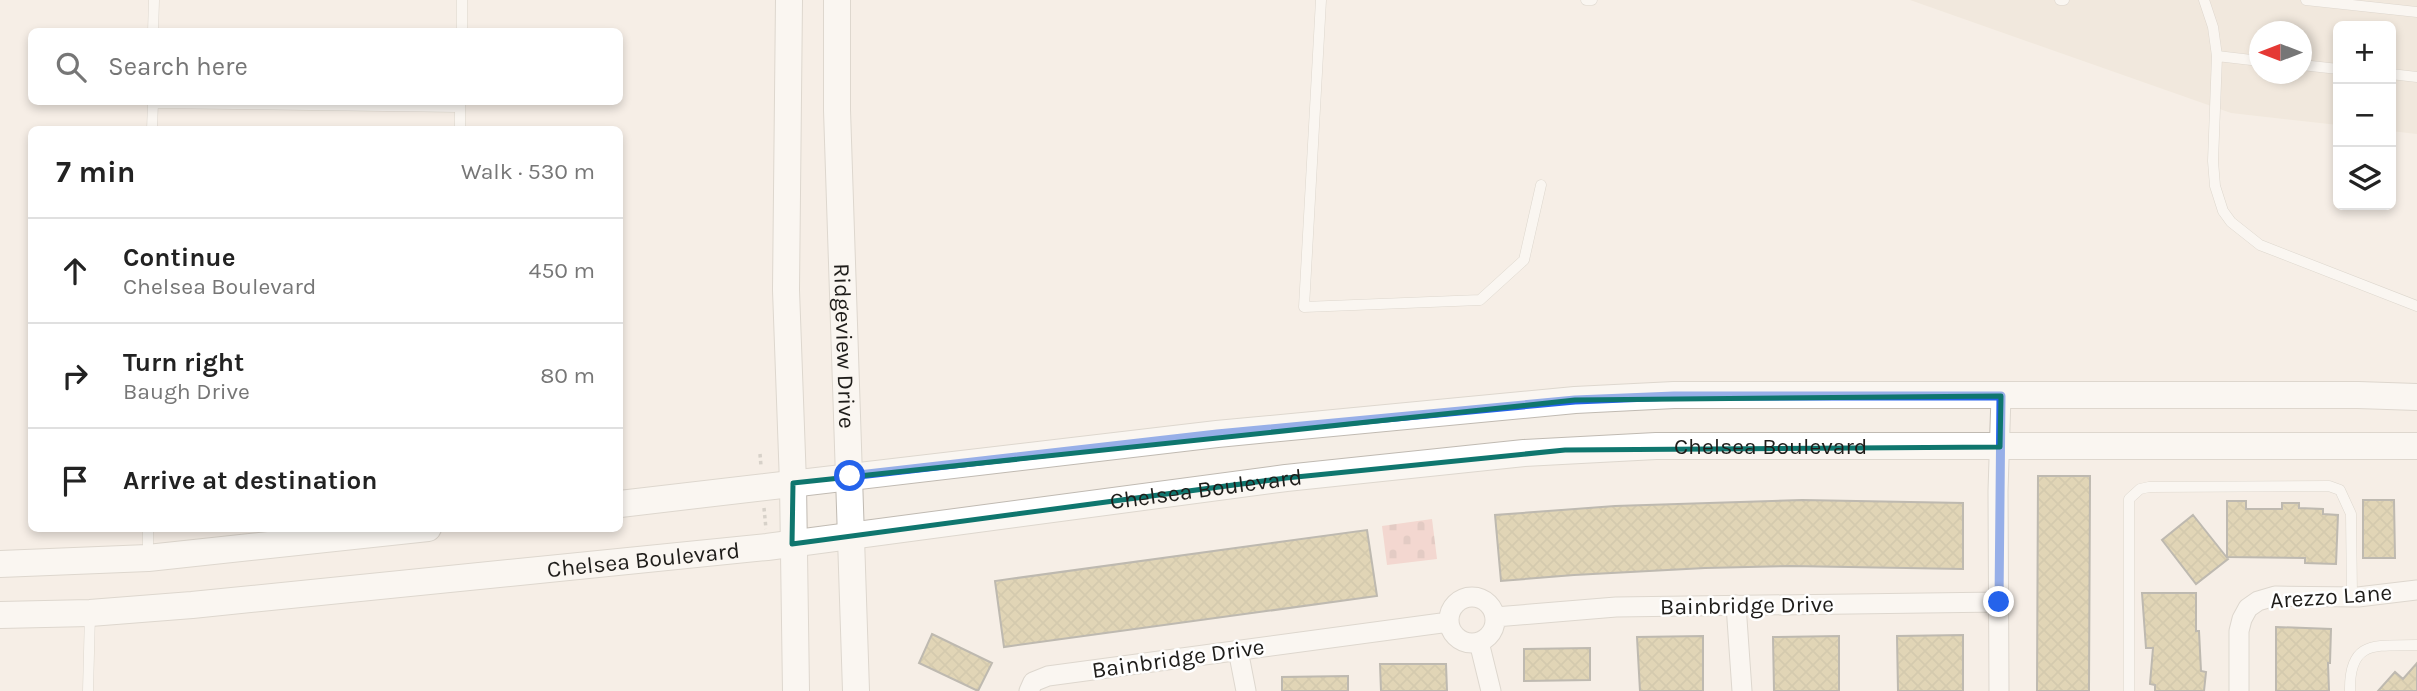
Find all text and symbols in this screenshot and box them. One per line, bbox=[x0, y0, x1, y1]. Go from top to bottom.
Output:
north arrow bbox=[2249, 21, 2312, 84]
map controls bbox=[2333, 21, 2396, 210]
button: + bbox=[2333, 21, 2396, 84]
search box bbox=[28, 28, 623, 105]
icon: search bbox=[52, 48, 90, 86]
text: Search here bbox=[108, 51, 248, 82]
button: − bbox=[2333, 84, 2396, 147]
button: layers bbox=[2333, 147, 2396, 210]
text: 7 min bbox=[56, 154, 136, 190]
text: Walk · 530 m bbox=[461, 158, 595, 185]
text: Continue bbox=[123, 242, 235, 273]
icon: ahead bbox=[56, 252, 94, 290]
text: 450 m bbox=[529, 257, 595, 284]
street label: Ridgeview Drive bbox=[828, 263, 860, 429]
text: Chelsea Boulevard bbox=[123, 273, 316, 300]
text: Turn right bbox=[123, 347, 244, 378]
icon: right bbox=[56, 357, 94, 395]
text: 80 m bbox=[540, 362, 595, 389]
text: Baugh Drive bbox=[123, 378, 250, 405]
street label: Chelsea Boulevard bbox=[1674, 433, 1867, 460]
route start bbox=[834, 460, 865, 491]
icon: arrive bbox=[56, 462, 94, 500]
street label: Chelsea Boulevard bbox=[1108, 463, 1303, 515]
text: Arrive at destination bbox=[123, 465, 377, 496]
street label: Chelsea Boulevard bbox=[546, 537, 741, 583]
street label: Arezzo Lane bbox=[2269, 579, 2393, 614]
route end bbox=[1983, 586, 2014, 617]
street label: Bainbridge Drive bbox=[1660, 590, 1834, 621]
street label: Bainbridge Drive bbox=[1090, 633, 1266, 684]

